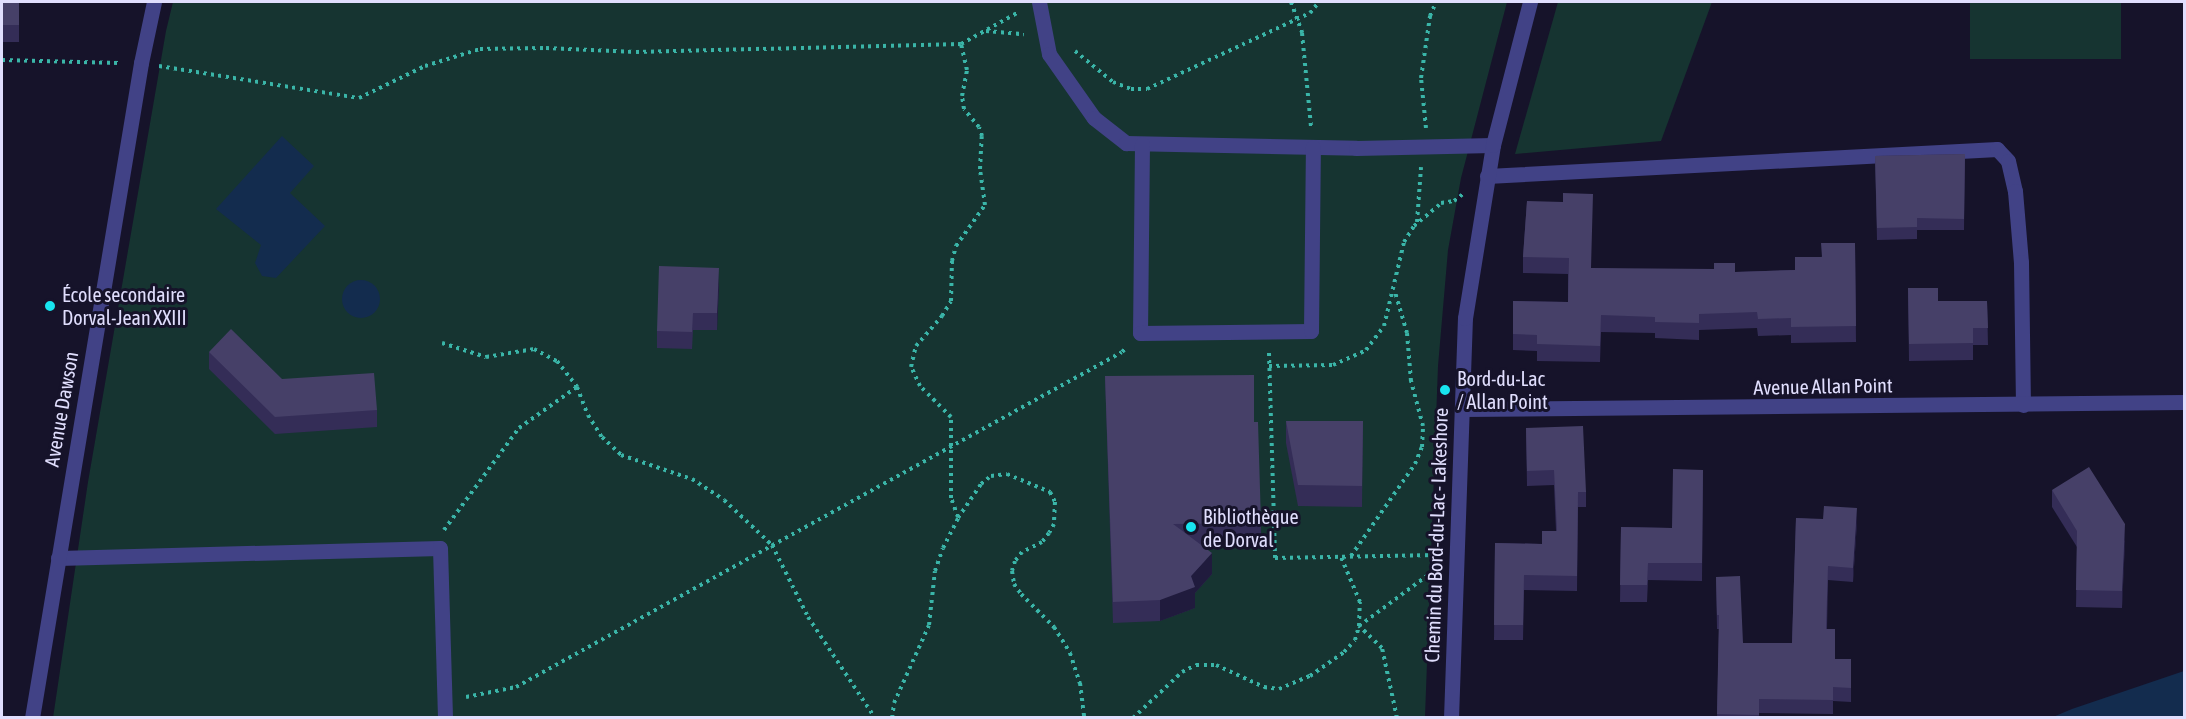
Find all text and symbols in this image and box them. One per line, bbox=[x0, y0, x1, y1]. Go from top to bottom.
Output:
place label: École secondaire Dorval-Jean XXIII bbox=[62, 282, 187, 329]
marker: École secondaire Dorval-Jean XXIII bbox=[43, 299, 57, 313]
street label: Avenue Dawson bbox=[39, 349, 83, 469]
place label: Bord-du-Lac / Allan Point bbox=[1457, 366, 1548, 413]
street label: Avenue Allan Point bbox=[1753, 373, 1893, 399]
marker: Bord-du-Lac / Allan Point bbox=[1438, 383, 1452, 397]
street label: Chemin du Bord-du-Lac - Lakeshore bbox=[1420, 407, 1452, 663]
place label: Bibliothèque de Dorval bbox=[1203, 504, 1299, 551]
marker: Bibliothèque de Dorval bbox=[1184, 520, 1198, 534]

